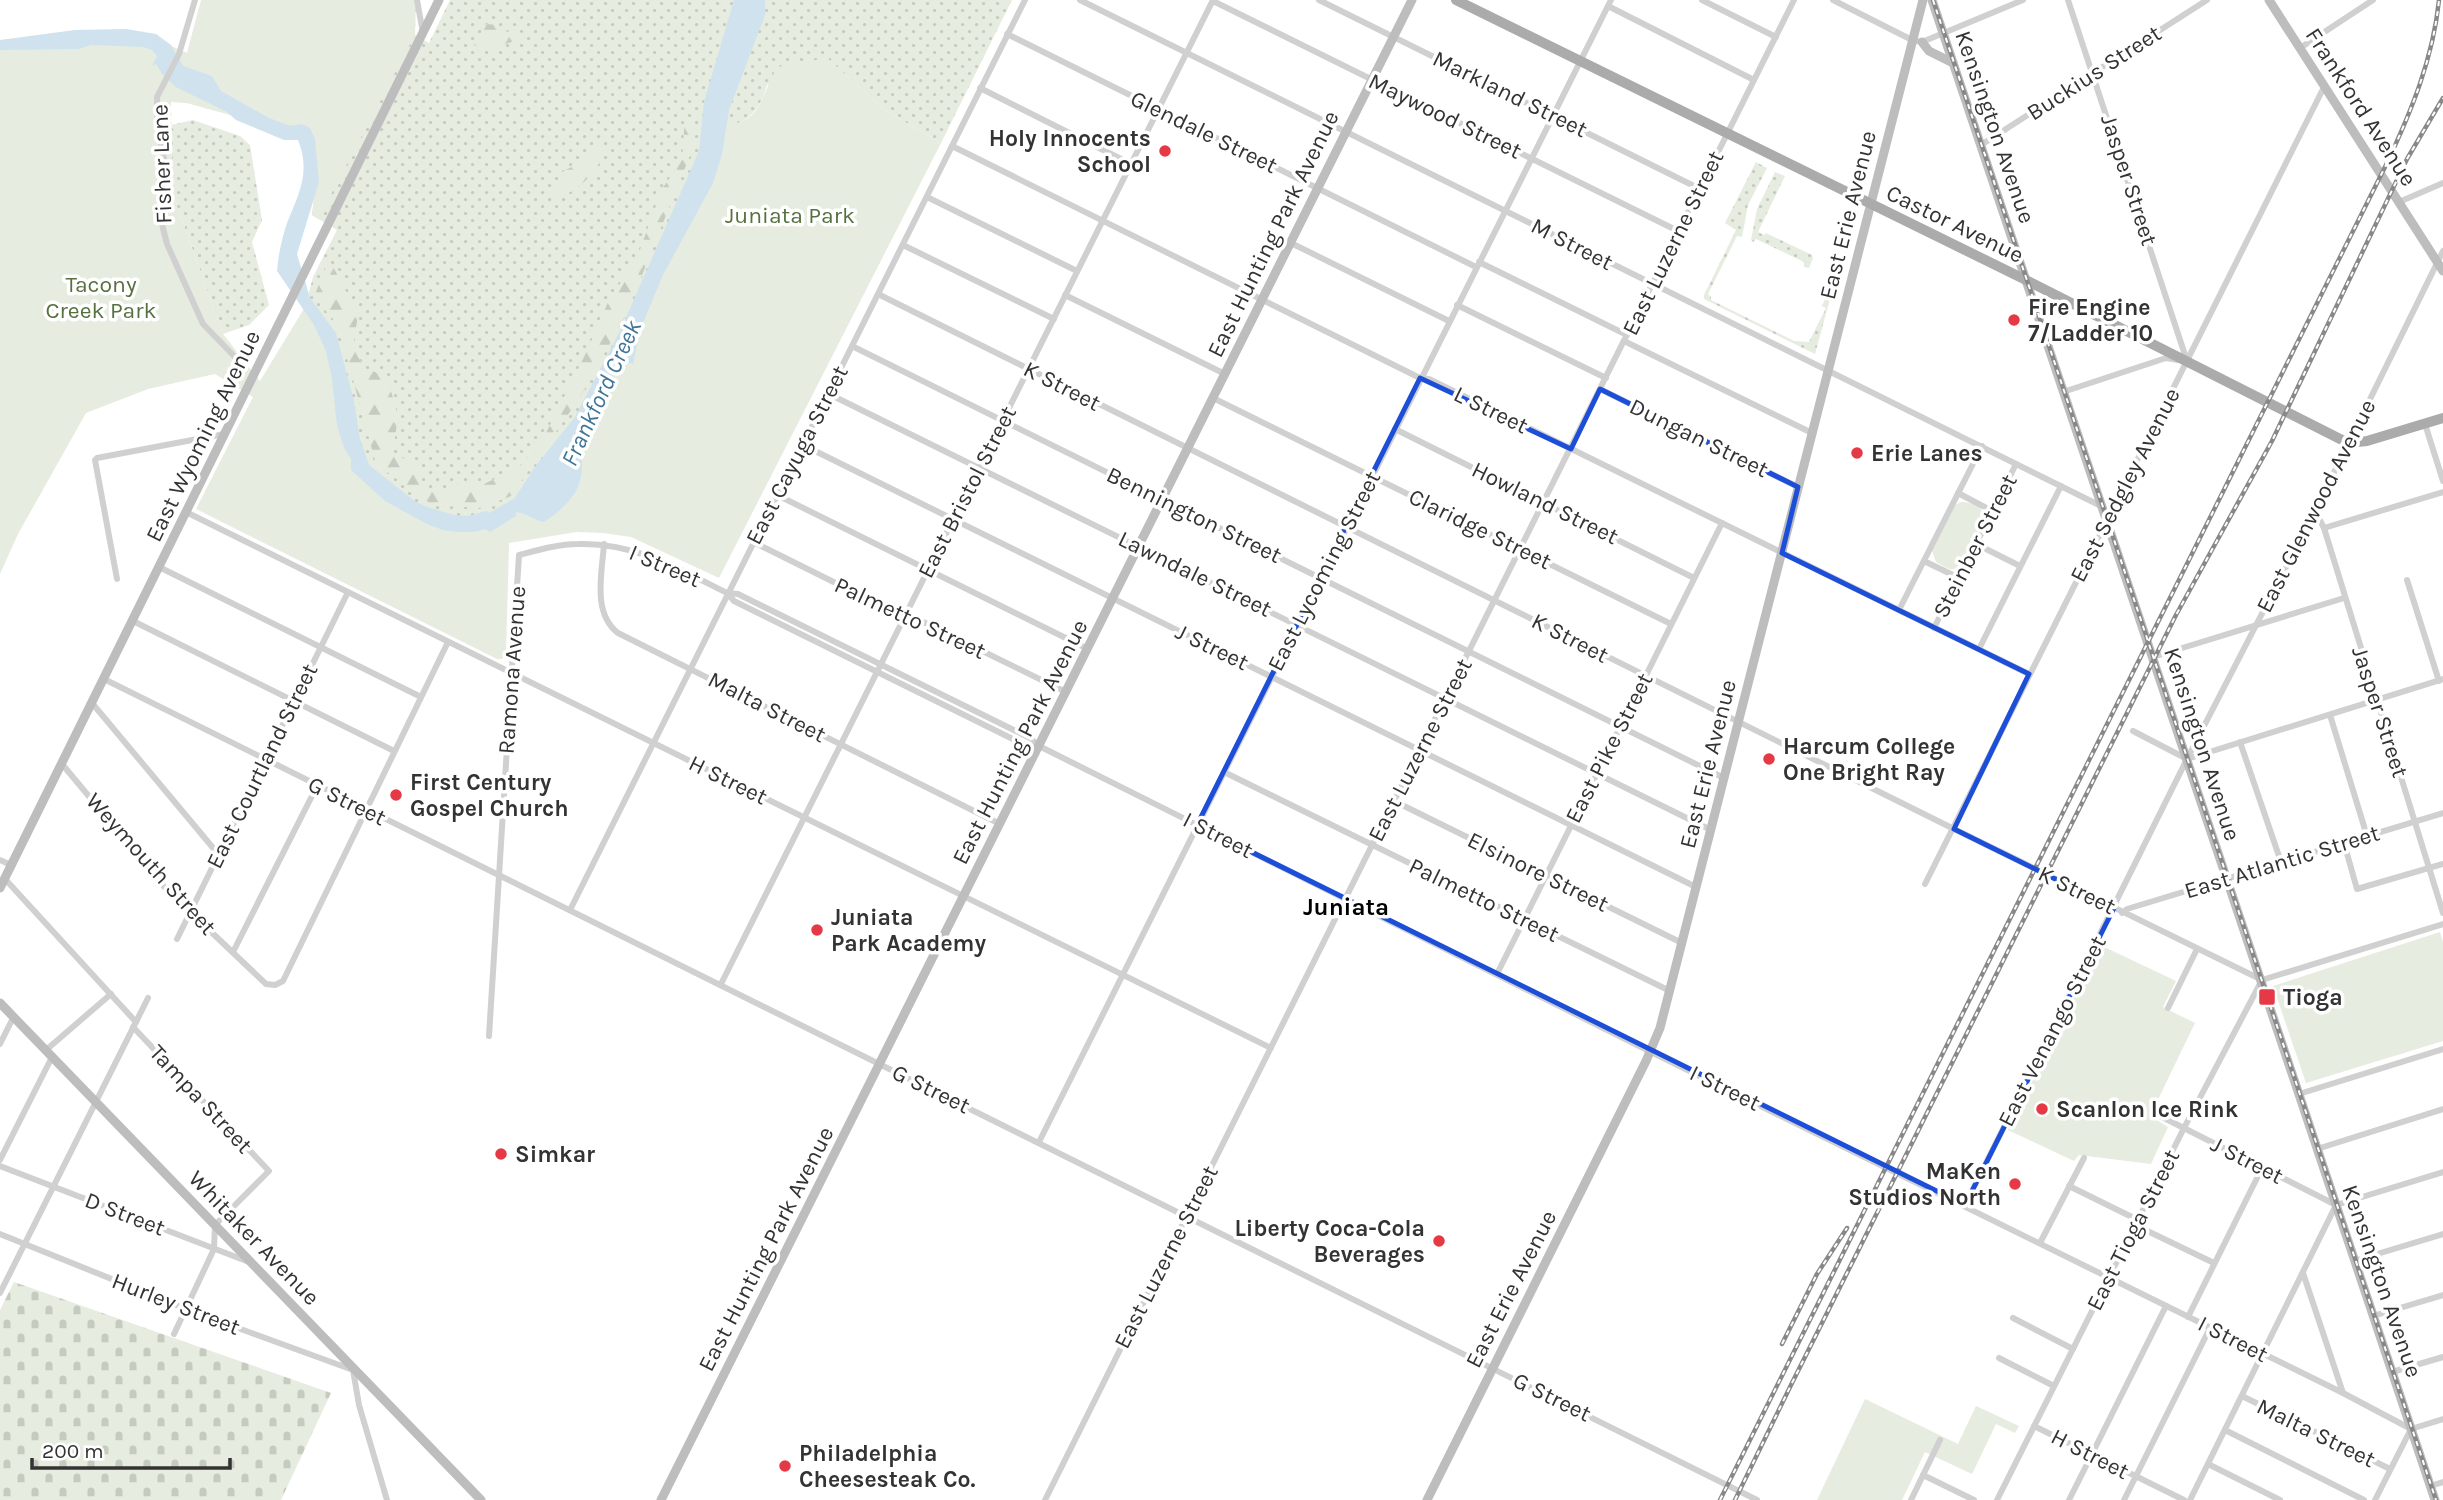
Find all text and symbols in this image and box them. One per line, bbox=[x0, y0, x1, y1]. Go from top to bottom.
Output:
street label: Buckius Street bbox=[2022, 19, 2166, 126]
street label: Frankford Avenue bbox=[2300, 23, 2422, 191]
street label: Kensington Avenue bbox=[1949, 27, 2041, 227]
street label: Markland Street bbox=[1428, 45, 1592, 143]
street label: Maywood Street bbox=[1364, 67, 1526, 165]
street label: Glendale Street bbox=[1126, 85, 1282, 179]
street label: Fisher Lane bbox=[146, 104, 178, 224]
street label: East Hunting Park Avenue bbox=[1202, 106, 1344, 362]
street label: Jasper Street bbox=[2095, 111, 2163, 249]
place label: Holy Innocents School bbox=[989, 125, 1151, 178]
street label: East Erie Avenue bbox=[1814, 128, 1882, 302]
marker: Holy Innocents School bbox=[1157, 143, 1173, 159]
street label: East Luzerne Street bbox=[1617, 146, 1730, 340]
street label: Castor Avenue bbox=[1882, 179, 2028, 269]
park label: Juniata Park bbox=[725, 202, 855, 229]
street label: M Street bbox=[1527, 212, 1618, 276]
park label: Tacony Creek Park bbox=[45, 271, 157, 324]
place label: Fire Engine 7/Ladder 10 bbox=[2028, 294, 2153, 347]
marker: Fire Engine 7/Ladder 10 bbox=[2006, 312, 2022, 328]
water label: Frankford Creek bbox=[555, 315, 647, 470]
street label: East Wyoming Avenue bbox=[140, 326, 266, 546]
street label: K Street bbox=[1019, 355, 1105, 417]
street label: East Cayuga Street bbox=[740, 361, 854, 549]
street label: L Street bbox=[1449, 380, 1533, 440]
street label: East Sedgley Avenue bbox=[2064, 383, 2186, 587]
street label: Dungan Street bbox=[1625, 393, 1773, 483]
street label: East Glenwood Avenue bbox=[2251, 395, 2381, 617]
street label: East Bristol Street bbox=[912, 401, 1022, 583]
place label: Erie Lanes bbox=[1871, 440, 1983, 467]
marker: Erie Lanes bbox=[1849, 445, 1865, 461]
street label: Howland Street bbox=[1467, 456, 1623, 550]
street label: Bennington Street bbox=[1102, 461, 1286, 569]
street label: East Lycoming Street bbox=[1262, 466, 1386, 676]
street label: Steinber Street bbox=[1927, 469, 2023, 622]
street label: Claridge Street bbox=[1404, 483, 1556, 575]
street label: Lawndale Street bbox=[1114, 525, 1276, 623]
street label: I Street bbox=[625, 539, 705, 593]
street label: Palmetto Street bbox=[830, 571, 990, 665]
street label: Ramona Avenue bbox=[493, 585, 531, 755]
street label: K Street bbox=[1527, 607, 1613, 669]
street label: East Hunting Park Avenue bbox=[947, 615, 1093, 869]
street label: J Street bbox=[1171, 618, 1253, 676]
street label: Jasper Street bbox=[2346, 643, 2414, 781]
street label: Kensington Avenue bbox=[2158, 644, 2246, 844]
street label: East Luzerne Street bbox=[1362, 654, 1478, 846]
street label: East Courtland Street bbox=[201, 659, 324, 873]
street label: Malta Street bbox=[704, 666, 831, 748]
street label: East Pike Street bbox=[1560, 668, 1659, 828]
street label: East Erie Avenue bbox=[1674, 677, 1742, 851]
place label: Harcum College One Bright Ray bbox=[1783, 733, 1955, 786]
street label: H Street bbox=[684, 749, 772, 811]
marker: Harcum College One Bright Ray bbox=[1761, 751, 1777, 767]
place label: First Century Gospel Church bbox=[410, 769, 569, 822]
street label: G Street bbox=[304, 771, 391, 832]
marker: First Century Gospel Church bbox=[388, 787, 404, 803]
street label: Weymouth Street bbox=[80, 788, 222, 941]
street label: I Street bbox=[1178, 806, 1258, 864]
street label: East Atlantic Street bbox=[2181, 819, 2383, 905]
street label: Elsinore Street bbox=[1463, 826, 1613, 918]
street label: Palmetto Street bbox=[1405, 852, 1564, 948]
street label: K Street bbox=[2034, 860, 2120, 920]
district label: Juniata bbox=[1303, 893, 1389, 921]
place label: Juniata Park Academy bbox=[831, 904, 986, 957]
marker: Juniata Park Academy bbox=[809, 922, 825, 938]
street label: East Venango Street bbox=[1992, 931, 2112, 1131]
place label: Tioga bbox=[2283, 984, 2343, 1011]
marker: Tioga bbox=[2257, 987, 2277, 1007]
street label: Tampa Street bbox=[144, 1039, 258, 1159]
street label: G Street bbox=[888, 1059, 975, 1120]
street label: I Street bbox=[1685, 1059, 1765, 1117]
place label: Scanlon Ice Rink bbox=[2056, 1096, 2239, 1123]
marker: Scanlon Ice Rink bbox=[2034, 1101, 2050, 1117]
street label: East Hunting Park Avenue bbox=[693, 1122, 839, 1376]
street label: J Street bbox=[2206, 1130, 2288, 1190]
place label: Simkar bbox=[515, 1141, 595, 1168]
street label: East Tioga Street bbox=[2081, 1145, 2185, 1315]
marker: Simkar bbox=[493, 1146, 509, 1162]
place label: MaKen Studios North bbox=[1848, 1158, 2001, 1211]
street label: East Luzerne Street bbox=[1108, 1161, 1224, 1353]
street label: Whitaker Avenue bbox=[183, 1165, 325, 1311]
marker: MaKen Studios North bbox=[2007, 1176, 2023, 1192]
street label: Kensington Avenue bbox=[2336, 1181, 2428, 1381]
street label: D Street bbox=[81, 1186, 169, 1242]
street label: East Erie Avenue bbox=[1460, 1206, 1562, 1372]
place label: Liberty Coca-Cola Beverages bbox=[1234, 1215, 1425, 1268]
marker: Liberty Coca-Cola Beverages bbox=[1431, 1233, 1447, 1249]
street label: Hurley Street bbox=[108, 1267, 244, 1341]
street label: I Street bbox=[2193, 1310, 2273, 1368]
street label: G Street bbox=[1509, 1367, 1596, 1428]
street label: Malta Street bbox=[2252, 1393, 2380, 1473]
street label: H Street bbox=[2046, 1423, 2134, 1485]
scale bar bbox=[32, 1426, 229, 1470]
text: 200 m bbox=[42, 1439, 104, 1463]
place label: Philadelphia Cheesesteak Co. bbox=[799, 1440, 975, 1493]
marker: Philadelphia Cheesesteak Co. bbox=[777, 1458, 793, 1474]

